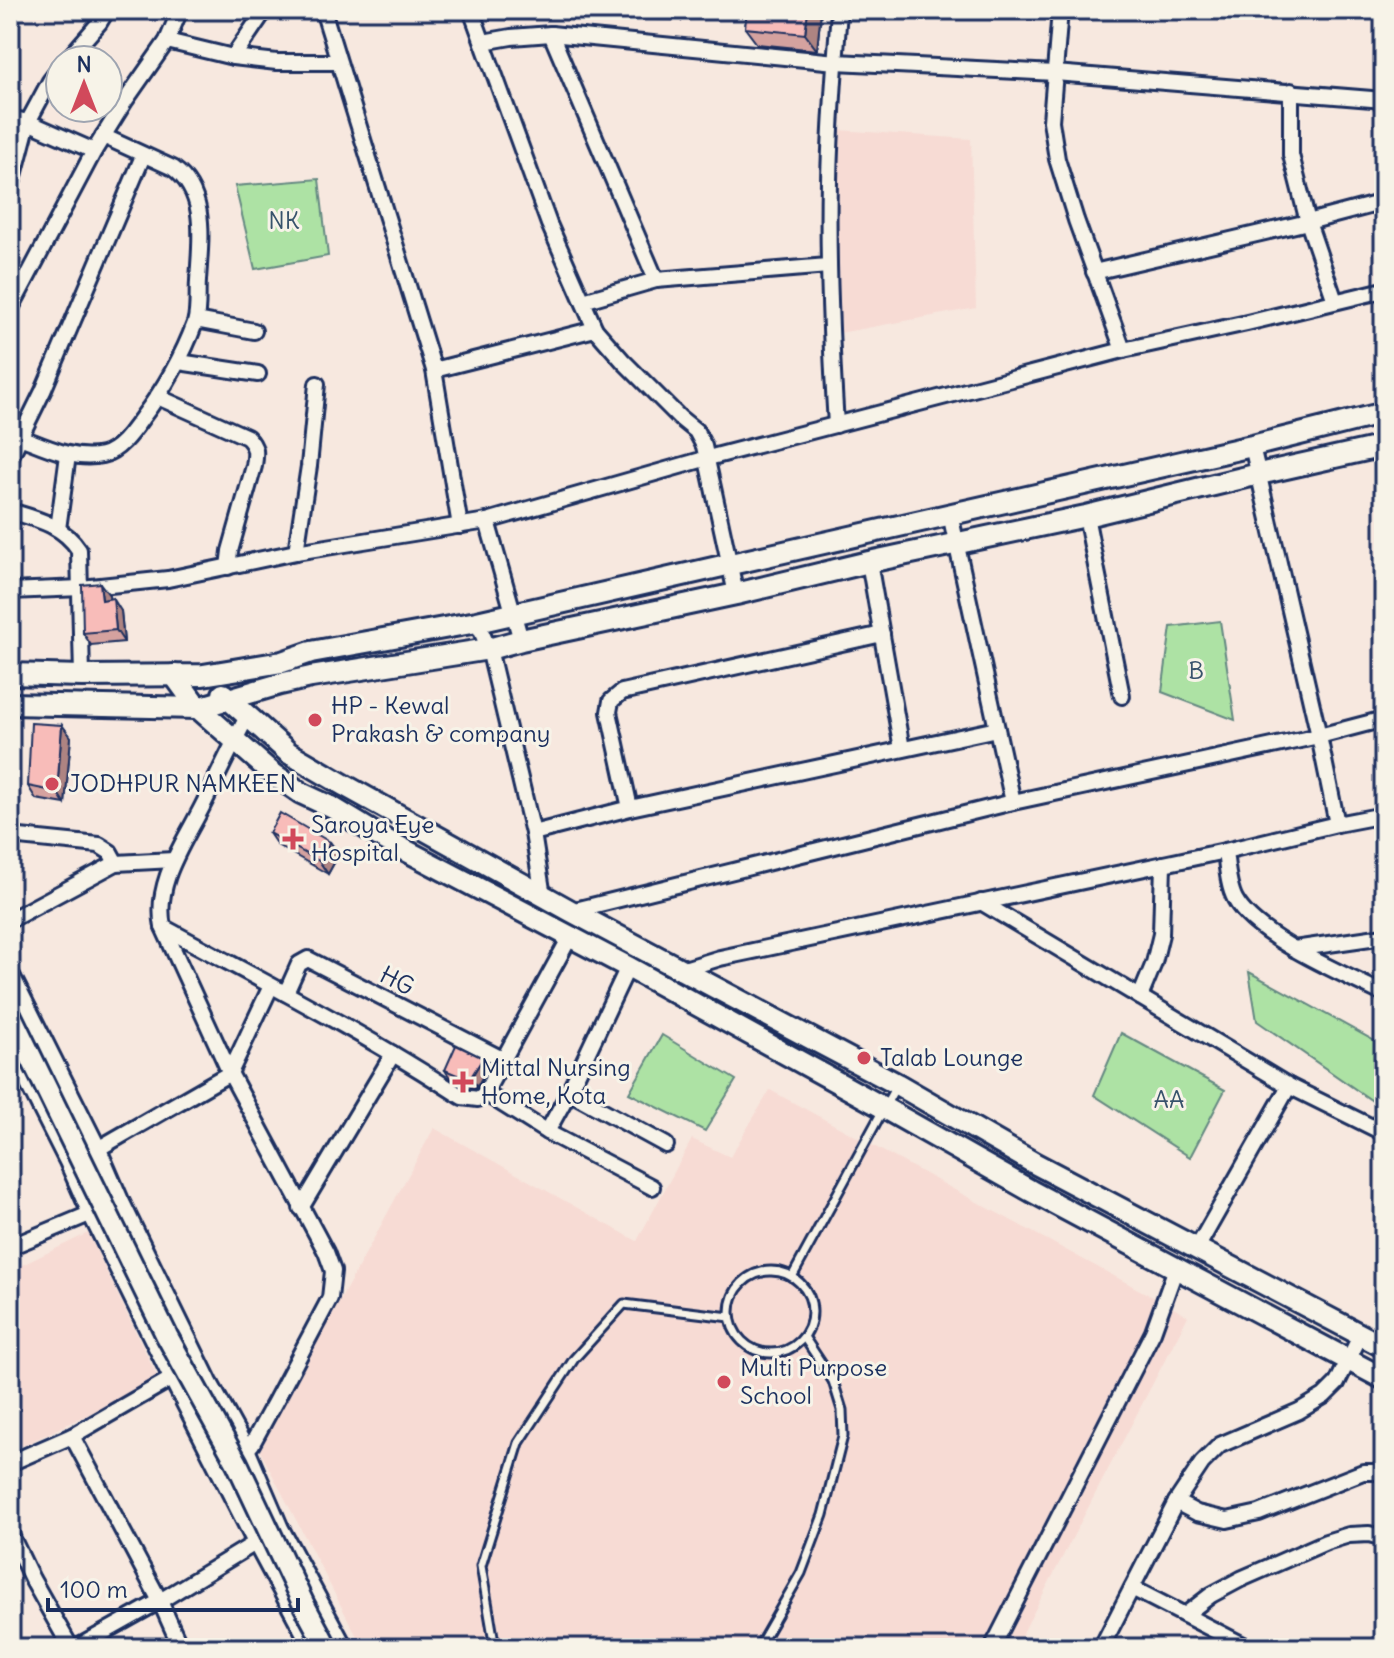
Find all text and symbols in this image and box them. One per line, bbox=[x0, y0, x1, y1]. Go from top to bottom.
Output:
north arrow bbox=[44, 44, 124, 124]
text: N bbox=[76, 50, 92, 78]
park label: NK bbox=[268, 205, 300, 235]
park label: B bbox=[1188, 655, 1204, 685]
place label: HP - Kewal Prakash & company bbox=[331, 690, 550, 748]
marker: HP - Kewal Prakash & company bbox=[306, 711, 324, 729]
place label: JODHPUR NAMKEEN bbox=[68, 768, 296, 798]
marker: JODHPUR NAMKEEN bbox=[43, 775, 61, 793]
place label: Saroya Eye Hospital bbox=[311, 809, 434, 867]
marker: Saroya Eye Hospital bbox=[282, 828, 304, 850]
street label: HG bbox=[375, 959, 420, 1001]
place label: Talab Lounge bbox=[880, 1042, 1023, 1072]
marker: Talab Lounge bbox=[855, 1049, 873, 1067]
place label: Mittal Nursing Home, Kota bbox=[481, 1052, 631, 1110]
marker: Mittal Nursing Home, Kota bbox=[452, 1071, 474, 1093]
park label: AA bbox=[1154, 1084, 1184, 1114]
place label: Multi Purpose School bbox=[740, 1352, 887, 1410]
marker: Multi Purpose School bbox=[715, 1373, 733, 1391]
scale bar bbox=[48, 1562, 298, 1612]
text: 100 m bbox=[60, 1574, 128, 1604]

